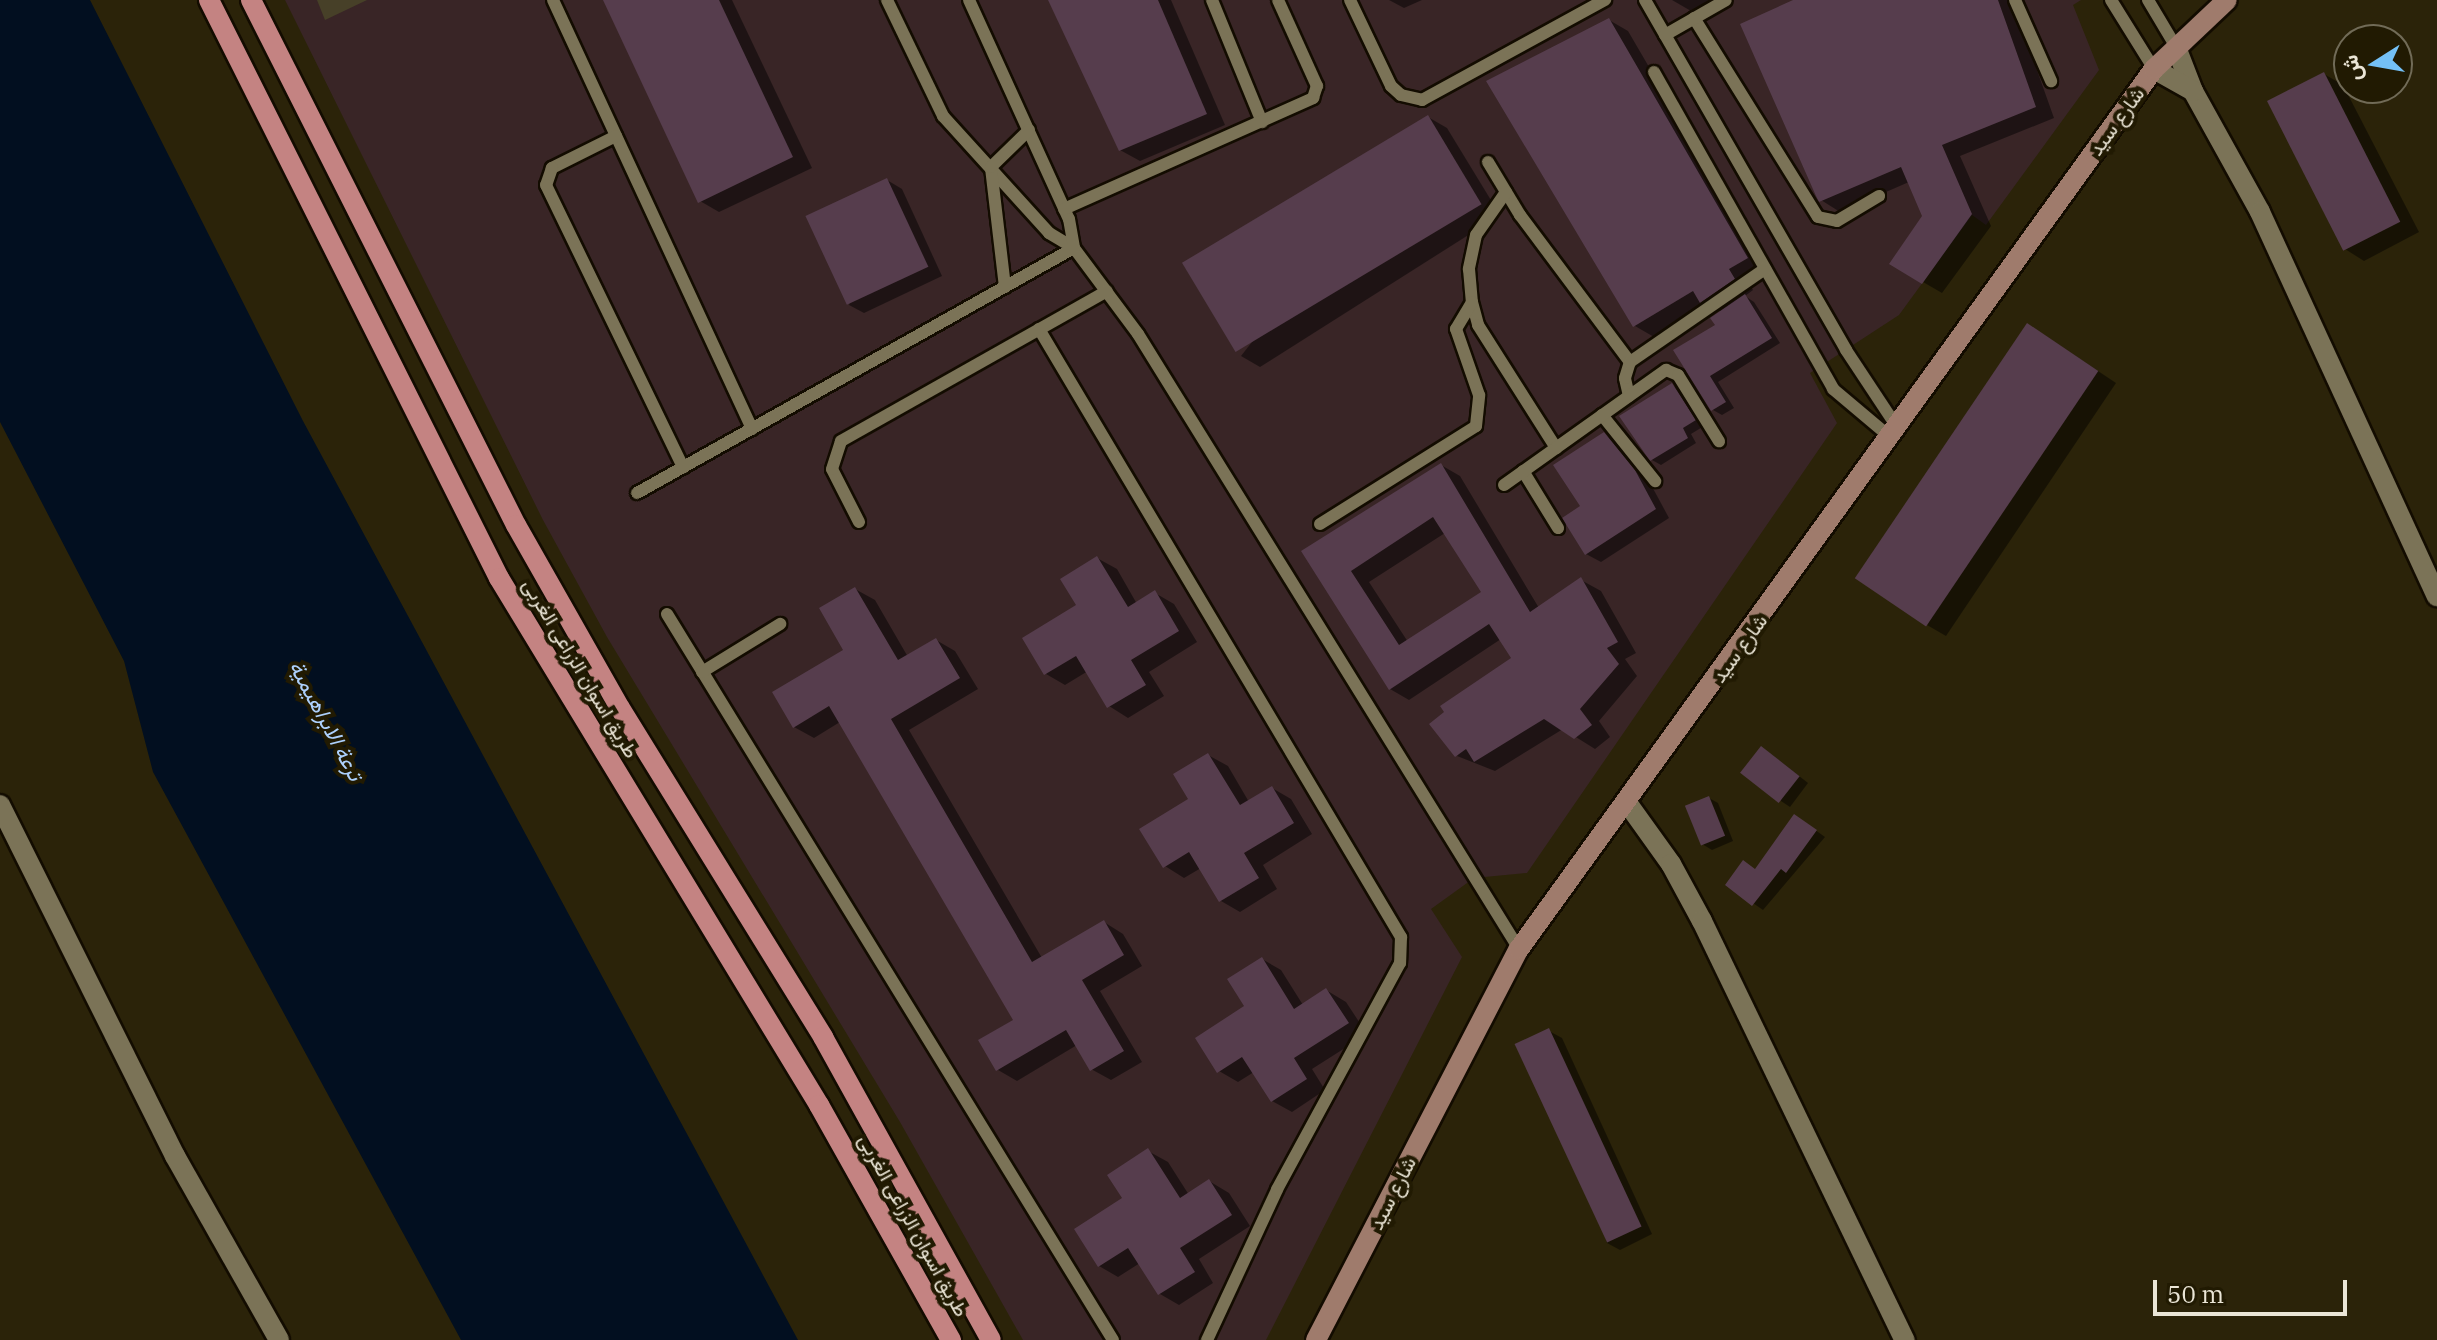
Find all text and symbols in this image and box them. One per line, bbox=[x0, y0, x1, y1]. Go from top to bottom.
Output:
north arrow bbox=[2333, 24, 2413, 104]
text: ش bbox=[2334, 53, 2368, 84]
street label: شارع سيد bbox=[2083, 82, 2149, 160]
street label: طريق اسوان الزراعى الغربى bbox=[518, 574, 644, 762]
street label: شارع سيد bbox=[1706, 609, 1772, 687]
water label: ترعة الابراهيمية bbox=[284, 655, 370, 785]
street label: طريق اسوان الزراعى الغربى bbox=[854, 1130, 974, 1320]
street label: شارع سيد bbox=[1363, 1153, 1421, 1233]
scale bar bbox=[2157, 1264, 2351, 1314]
text: 50 m bbox=[2167, 1278, 2224, 1310]

